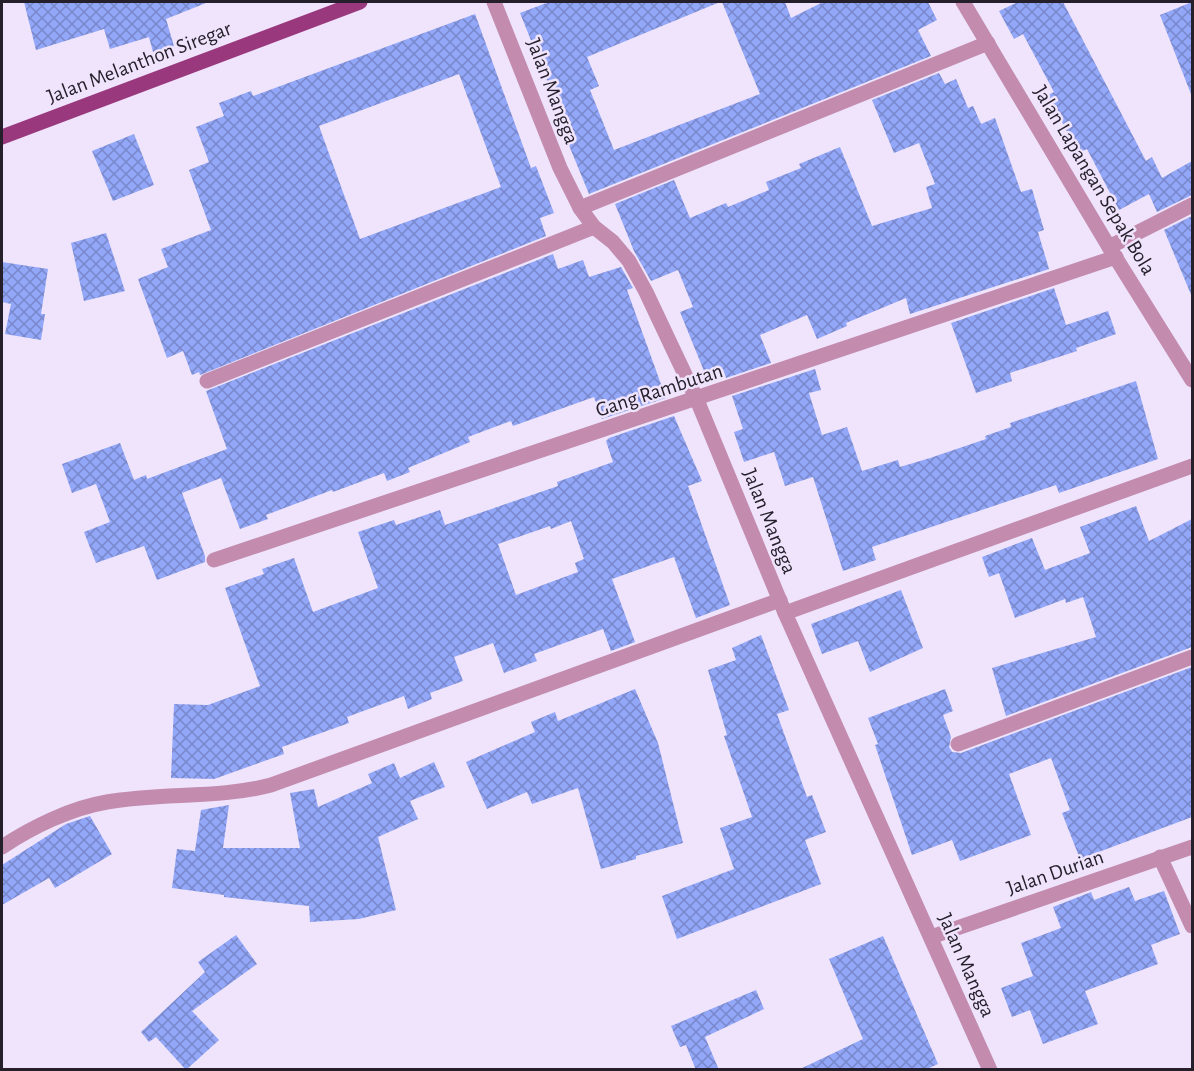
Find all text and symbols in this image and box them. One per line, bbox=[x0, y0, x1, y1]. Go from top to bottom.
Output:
street label: Jalan Melanthon Siregar bbox=[44, 18, 234, 107]
street label: Jalan Mangga bbox=[523, 35, 582, 147]
street label: Jalan Lapangan Sepak Bola bbox=[1030, 82, 1160, 279]
street label: Gang Rambutan bbox=[593, 360, 725, 421]
street label: Jalan Mangga bbox=[739, 466, 800, 577]
street label: Jalan Durian bbox=[1004, 846, 1106, 899]
street label: Jalan Mangga bbox=[934, 910, 999, 1021]

